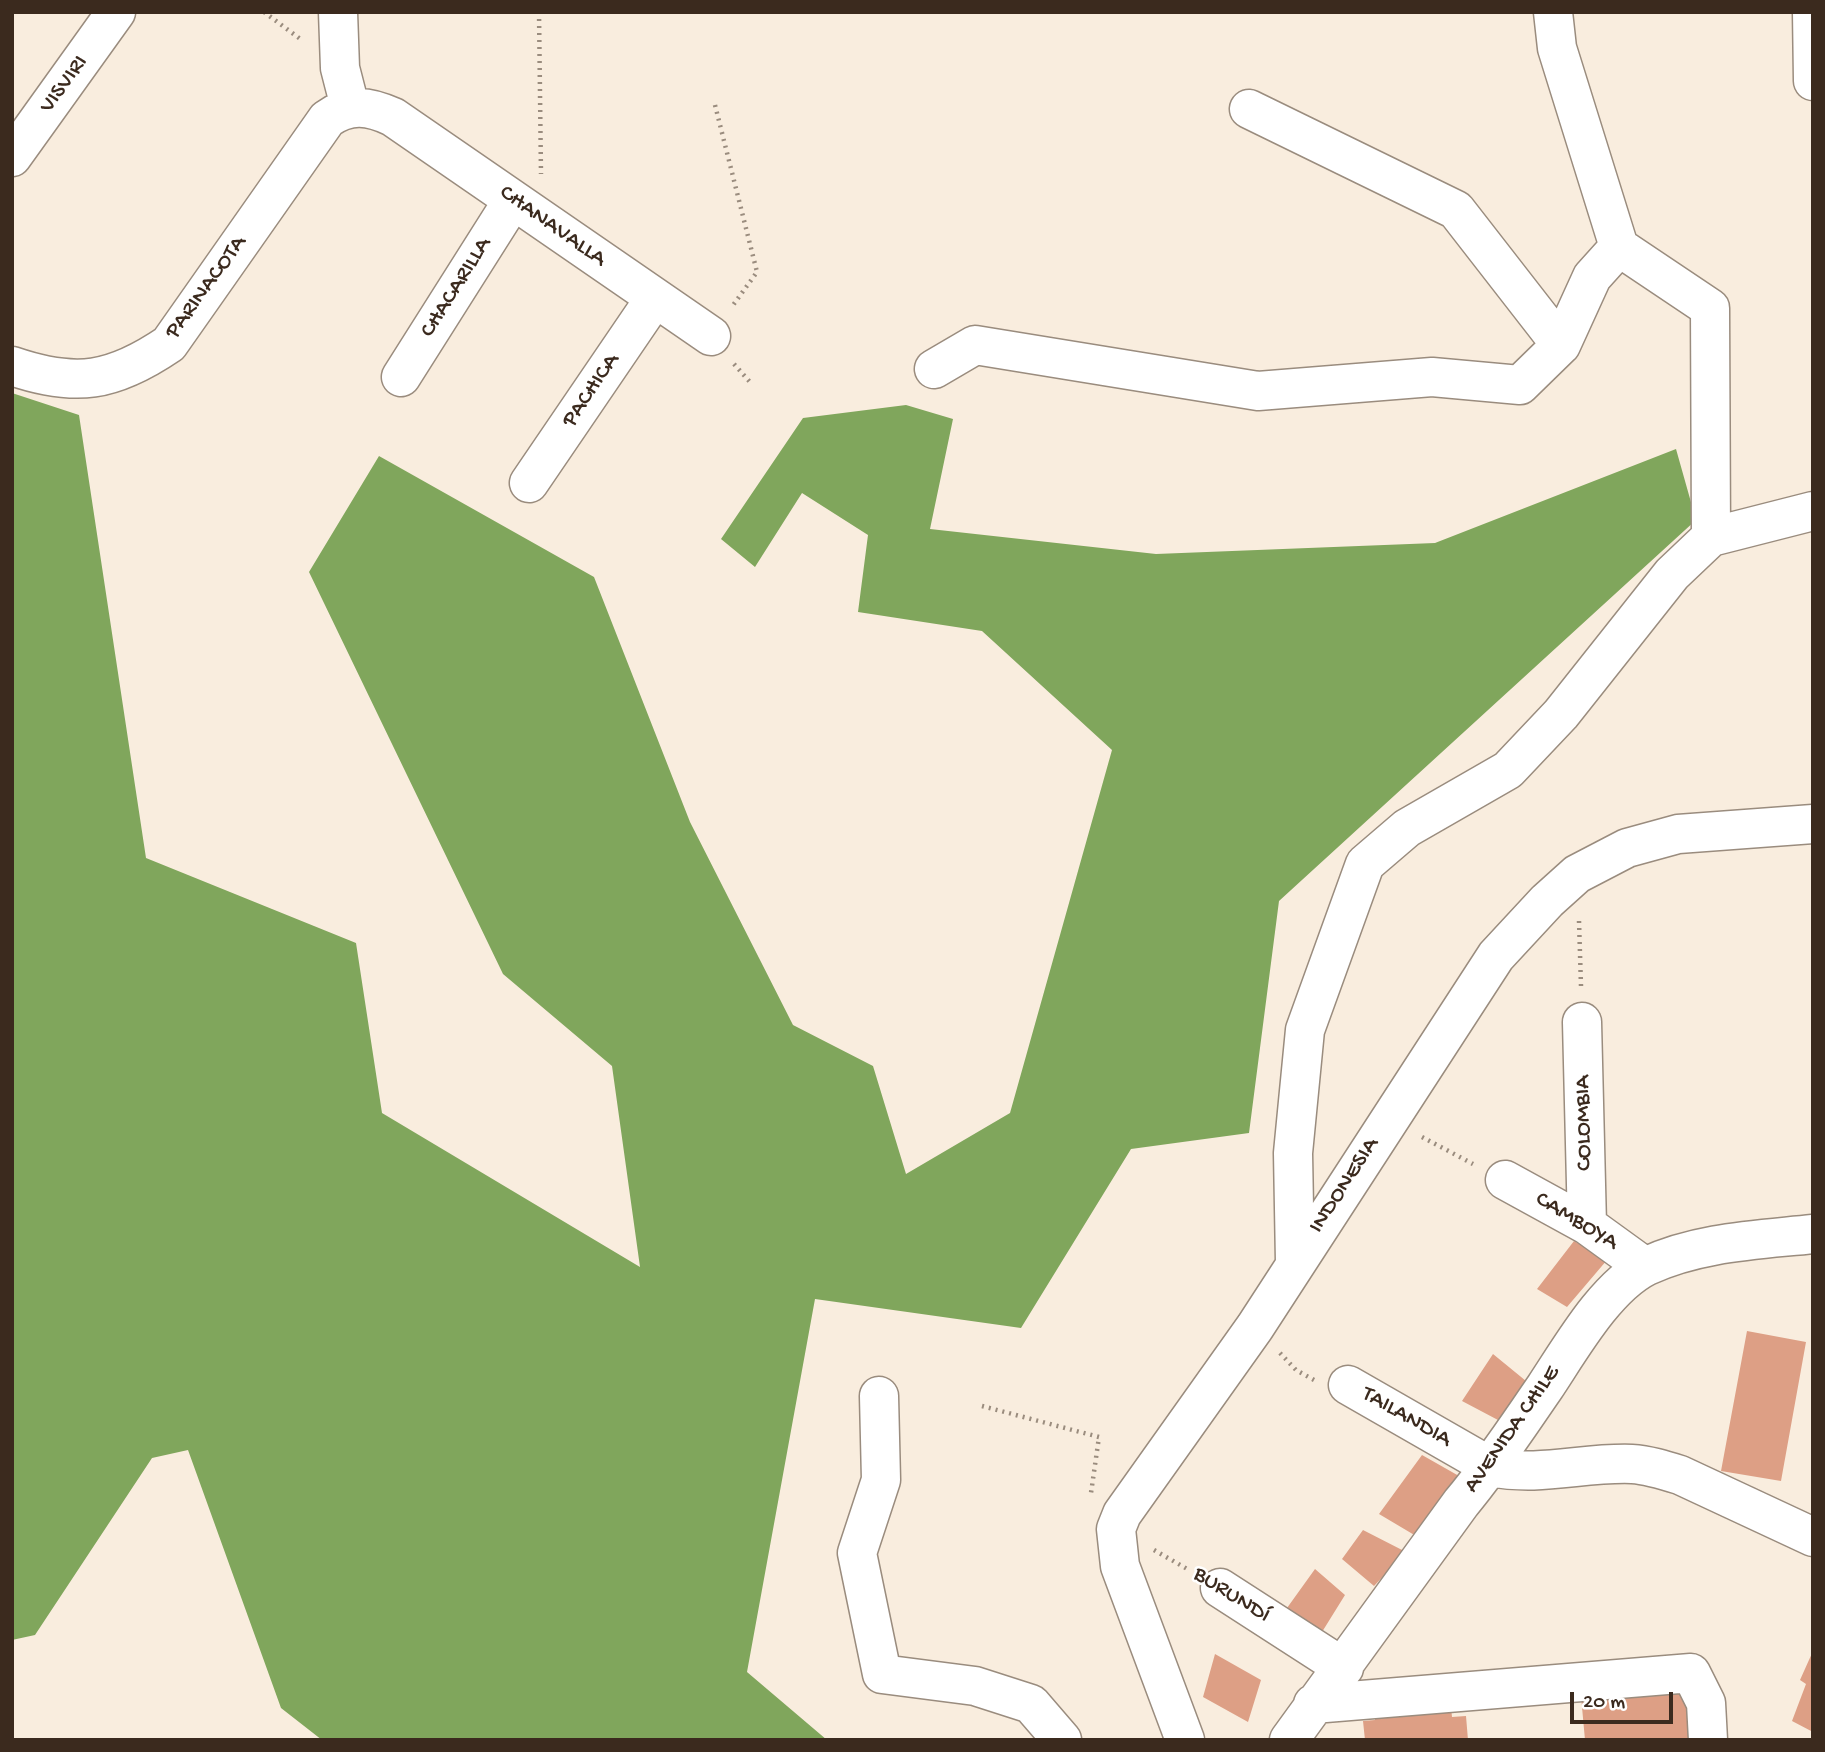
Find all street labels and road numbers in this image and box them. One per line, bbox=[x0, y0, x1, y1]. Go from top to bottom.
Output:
street label: VISVIRI bbox=[35, 51, 95, 119]
street label: CHANAVALLA bbox=[493, 180, 611, 274]
street label: PARINACOTA bbox=[160, 231, 254, 345]
street label: CHACARILLA bbox=[415, 233, 499, 343]
street label: PACHICA bbox=[557, 349, 627, 433]
street label: COLOMBIA bbox=[1570, 1075, 1600, 1171]
street label: INDONESIA bbox=[1304, 1133, 1386, 1239]
street label: CAMBOYA bbox=[1530, 1187, 1622, 1257]
street label: AVENIDA CHILE bbox=[1459, 1361, 1567, 1499]
street label: TAILANDIA bbox=[1356, 1381, 1456, 1455]
street label: BURUNDÍ bbox=[1187, 1562, 1275, 1630]

